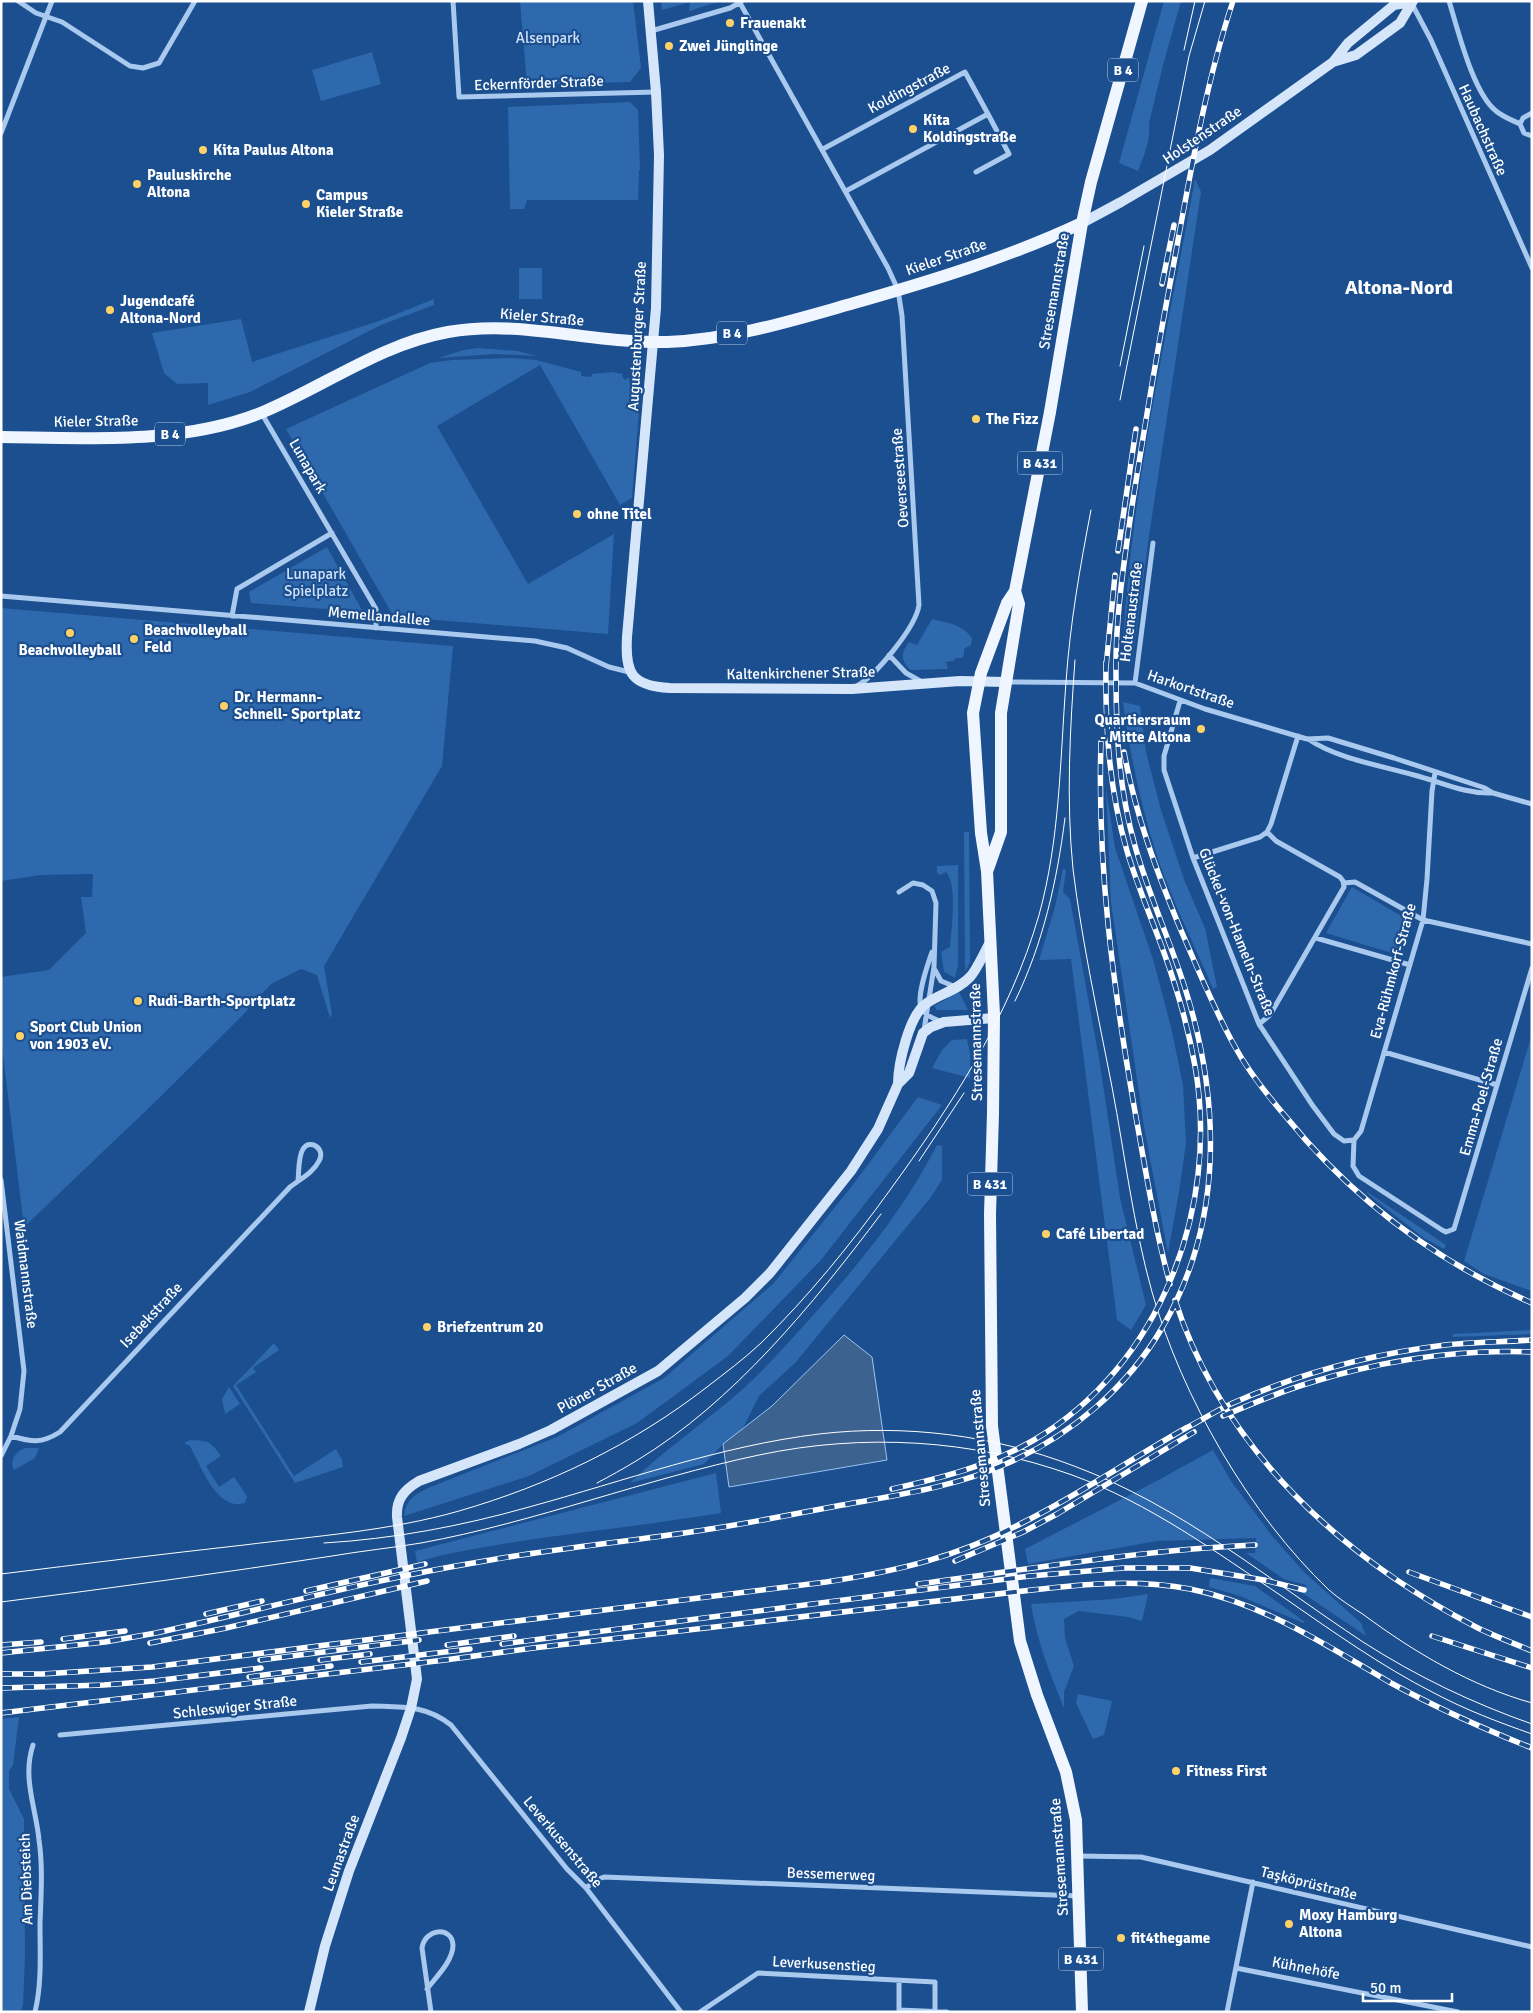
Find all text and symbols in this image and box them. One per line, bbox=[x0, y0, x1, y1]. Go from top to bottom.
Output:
place label: Frauenakt bbox=[740, 14, 807, 32]
marker: Frauenakt bbox=[724, 17, 736, 29]
park label: Alsenpark bbox=[516, 29, 581, 47]
place label: Zwei Jünglinge bbox=[679, 37, 778, 55]
marker: Zwei Jünglinge bbox=[663, 40, 675, 52]
road number: B 4 bbox=[1108, 58, 1138, 82]
street label: Koldingstraße bbox=[865, 59, 953, 117]
street label: Eckernförder Straße bbox=[474, 72, 604, 94]
street label: Haubachstraße bbox=[1455, 81, 1511, 179]
street label: Holstenstraße bbox=[1159, 102, 1245, 168]
place label: Kita Koldingstraße bbox=[923, 111, 1016, 146]
marker: Kita Koldingstraße bbox=[907, 123, 919, 135]
place label: Kita Paulus Altona bbox=[213, 141, 334, 159]
marker: Kita Paulus Altona bbox=[197, 144, 209, 156]
place label: Pauluskirche Altona bbox=[147, 166, 232, 201]
marker: Pauluskirche Altona bbox=[131, 178, 143, 190]
place label: Campus Kieler Straße bbox=[316, 186, 403, 221]
marker: Campus Kieler Straße bbox=[300, 198, 312, 210]
street label: Stresemannstraße bbox=[1035, 231, 1073, 351]
street label: Kieler Straße bbox=[903, 235, 989, 279]
street label: Augustenburger Straße bbox=[624, 261, 650, 411]
district label: Altona-Nord bbox=[1345, 275, 1453, 300]
place label: Jugendcafé Altona-Nord bbox=[120, 292, 201, 327]
marker: Jugendcafé Altona-Nord bbox=[104, 304, 116, 316]
street label: Kieler Straße bbox=[499, 304, 585, 330]
road number: B 4 bbox=[717, 322, 747, 344]
place label: The Fizz bbox=[986, 410, 1039, 428]
street label: Kieler Straße bbox=[54, 411, 138, 431]
marker: The Fizz bbox=[970, 413, 982, 425]
road number: B 4 bbox=[155, 422, 185, 446]
street label: Oeverseestraße bbox=[888, 427, 912, 529]
street label: Lunapark bbox=[285, 435, 331, 497]
road number: B 431 bbox=[1018, 452, 1062, 474]
place label: ohne Titel bbox=[587, 505, 652, 523]
marker: ohne Titel bbox=[571, 508, 583, 520]
street label: Holtenaustraße bbox=[1116, 561, 1146, 663]
park label: Lunapark Spielplatz bbox=[284, 565, 348, 600]
street label: Memellandallee bbox=[327, 603, 431, 629]
place label: Beachvolleyball Feld bbox=[144, 621, 247, 656]
marker: Beachvolleyball bbox=[64, 627, 76, 639]
marker: Beachvolleyball Feld bbox=[128, 633, 140, 645]
place label: Beachvolleyball bbox=[18, 641, 122, 659]
street label: Kaltenkirchener Straße bbox=[726, 663, 876, 683]
street label: Harkortstraße bbox=[1145, 666, 1237, 712]
place label: Dr. Hermann- Schnell- Sportplatz bbox=[234, 688, 361, 723]
marker: Dr. Hermann- Schnell- Sportplatz bbox=[218, 700, 230, 712]
place label: Quartiersraum - Mitte Altona bbox=[1094, 711, 1191, 746]
marker: Quartiersraum - Mitte Altona bbox=[1195, 723, 1207, 735]
street label: Glückel-von-Hameln-Straße bbox=[1195, 845, 1279, 1019]
street label: Eva-Rühmkorf-Straße bbox=[1366, 901, 1420, 1041]
street label: Stresemannstraße bbox=[966, 983, 986, 1101]
place label: Rudi-Barth-Sportplatz bbox=[148, 992, 296, 1010]
marker: Rudi-Barth-Sportplatz bbox=[132, 995, 144, 1007]
place label: Sport Club Union von 1903 eV. bbox=[29, 1018, 142, 1053]
marker: Sport Club Union von 1903 eV. bbox=[14, 1030, 26, 1042]
street label: Emma-Poel-Straße bbox=[1456, 1036, 1506, 1158]
road number: B 431 bbox=[968, 1172, 1012, 1196]
street label: Waidmannstraße bbox=[10, 1219, 42, 1329]
place label: Café Libertad bbox=[1056, 1225, 1144, 1243]
marker: Café Libertad bbox=[1040, 1228, 1052, 1240]
street label: Isebekstraße bbox=[116, 1278, 186, 1352]
place label: Briefzentrum 20 bbox=[437, 1318, 543, 1336]
marker: Briefzentrum 20 bbox=[421, 1321, 433, 1333]
street label: Plöner Straße bbox=[554, 1359, 640, 1417]
street label: Stresemannstraße bbox=[966, 1388, 994, 1508]
street label: Schleswiger Straße bbox=[172, 1692, 298, 1722]
place label: Fitness First bbox=[1186, 1762, 1267, 1780]
marker: Fitness First bbox=[1170, 1765, 1182, 1777]
street label: Leverkusenstraße bbox=[519, 1793, 607, 1891]
street label: Stresemannstraße bbox=[1046, 1797, 1072, 1917]
street label: Leunastraße bbox=[319, 1812, 363, 1894]
street label: Am Diebsteich bbox=[15, 1833, 37, 1925]
street label: Taşköprüstraße bbox=[1259, 1862, 1359, 1904]
street label: Bessemerweg bbox=[786, 1863, 876, 1885]
place label: Moxy Hamburg Altona bbox=[1299, 1906, 1397, 1941]
marker: Moxy Hamburg Altona bbox=[1283, 1918, 1295, 1930]
place label: fit4thegame bbox=[1130, 1929, 1210, 1947]
marker: fit4thegame bbox=[1115, 1932, 1127, 1944]
road number: B 431 bbox=[1058, 1948, 1104, 1970]
street label: Leverkusenstieg bbox=[772, 1952, 876, 1976]
street label: Kühnehöfe bbox=[1270, 1953, 1342, 1983]
scale bar bbox=[1363, 1970, 1452, 2002]
text: 50 m bbox=[1370, 1979, 1401, 1997]

